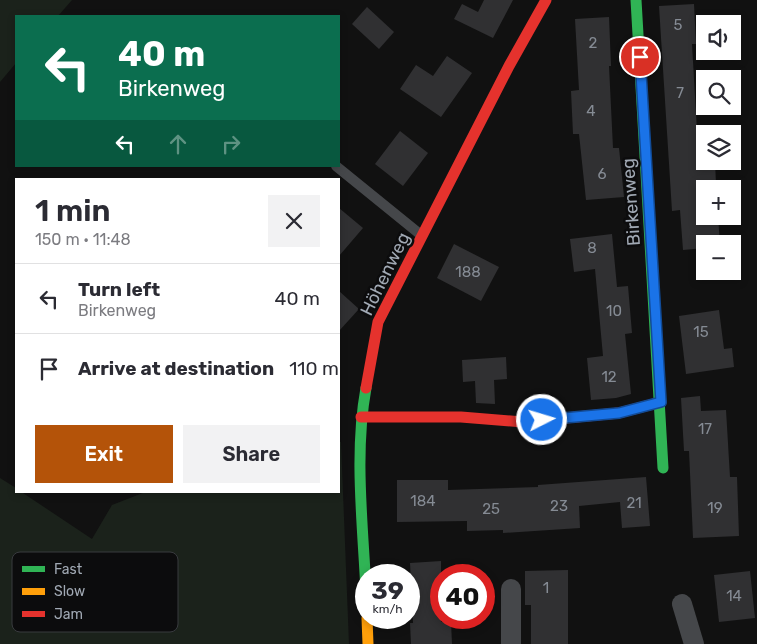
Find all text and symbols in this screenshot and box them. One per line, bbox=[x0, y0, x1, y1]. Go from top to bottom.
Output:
map controls bbox=[696, 15, 741, 280]
button: sound bbox=[696, 15, 741, 60]
house number: 5 bbox=[674, 16, 683, 34]
text: 40 m bbox=[118, 33, 205, 75]
house number: 2 bbox=[589, 34, 598, 52]
icon: left bbox=[35, 35, 100, 100]
pin bbox=[619, 36, 661, 78]
icon: arrive bbox=[626, 43, 654, 71]
button: search bbox=[696, 70, 741, 115]
text: Birkenweg bbox=[118, 75, 226, 102]
house number: 7 bbox=[676, 84, 684, 102]
house number: 4 bbox=[586, 102, 596, 120]
button: layers bbox=[696, 125, 741, 170]
icon: left bbox=[111, 130, 139, 158]
icon: ahead bbox=[164, 130, 192, 158]
icon: right bbox=[217, 130, 245, 158]
street label: Birkenweg bbox=[617, 157, 645, 247]
house number: 6 bbox=[597, 165, 607, 183]
button: + bbox=[696, 180, 741, 225]
text: 1 min bbox=[35, 193, 110, 229]
button: close bbox=[268, 195, 320, 247]
street label: Höhenweg bbox=[355, 229, 415, 319]
text: 150 m · 11:48 bbox=[35, 230, 131, 249]
button: − bbox=[696, 235, 741, 280]
house number: 8 bbox=[587, 239, 597, 257]
house number: 188 bbox=[455, 263, 481, 281]
text: Turn left bbox=[78, 278, 160, 301]
icon: left bbox=[35, 285, 63, 313]
text: 40 m bbox=[275, 287, 320, 310]
text: Birkenweg bbox=[78, 301, 156, 320]
house number: 10 bbox=[606, 302, 622, 320]
house number: 15 bbox=[693, 323, 709, 341]
icon: arrive bbox=[35, 355, 63, 383]
text: Arrive at destination bbox=[78, 357, 274, 380]
text: 110 m bbox=[289, 357, 339, 380]
house number: 12 bbox=[601, 368, 617, 386]
position arrow bbox=[515, 393, 567, 445]
house number: 17 bbox=[698, 420, 712, 438]
button: Exit bbox=[35, 425, 173, 483]
button: Share bbox=[183, 425, 320, 483]
house number: 184 bbox=[410, 492, 436, 510]
house number: 21 bbox=[626, 494, 642, 512]
house number: 23 bbox=[550, 497, 568, 515]
house number: 19 bbox=[707, 499, 723, 517]
house number: 25 bbox=[482, 500, 500, 518]
legend bbox=[12, 552, 178, 632]
text: Fast bbox=[54, 561, 83, 578]
speed limit sign: 40 bbox=[430, 564, 495, 629]
text: 39 bbox=[371, 576, 404, 605]
house number: 1 bbox=[543, 579, 549, 597]
text: Slow bbox=[54, 583, 85, 600]
house number: 14 bbox=[726, 587, 742, 605]
text: km/h bbox=[373, 602, 402, 616]
text: Jam bbox=[54, 606, 83, 623]

